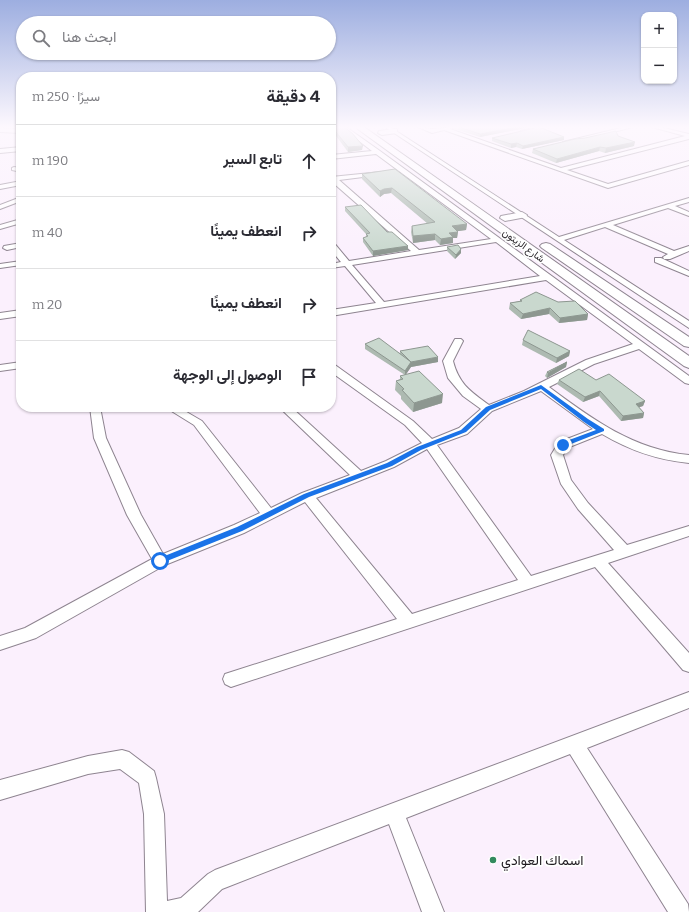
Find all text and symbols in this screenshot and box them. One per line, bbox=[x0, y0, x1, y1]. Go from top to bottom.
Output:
map controls bbox=[641, 12, 677, 84]
button: + bbox=[641, 12, 677, 48]
search box bbox=[16, 16, 336, 60]
icon: search bbox=[30, 27, 52, 49]
text: ابحث هنا bbox=[62, 28, 116, 46]
button: − bbox=[641, 48, 677, 84]
text: 4 دقيقة bbox=[266, 86, 320, 107]
text: سيرًا · 250 m bbox=[32, 89, 100, 104]
text: تابع السير bbox=[223, 150, 282, 168]
icon: ahead bbox=[298, 150, 320, 172]
text: 190 m bbox=[32, 153, 68, 168]
text: انعطف يمينًا bbox=[210, 222, 282, 240]
icon: right bbox=[298, 222, 320, 244]
text: 40 m bbox=[32, 225, 63, 240]
street label: شارع الزيتون bbox=[500, 227, 547, 265]
text: انعطف يمينًا bbox=[210, 294, 282, 312]
icon: right bbox=[298, 294, 320, 316]
text: 20 m bbox=[32, 297, 62, 312]
text: الوصول إلى الوجهة bbox=[173, 366, 282, 384]
icon: arrive bbox=[298, 366, 320, 388]
route end bbox=[554, 436, 572, 454]
route start bbox=[151, 552, 169, 570]
place label: اسماك العوادي bbox=[501, 852, 583, 872]
marker: اسماك العوادي bbox=[488, 855, 498, 865]

